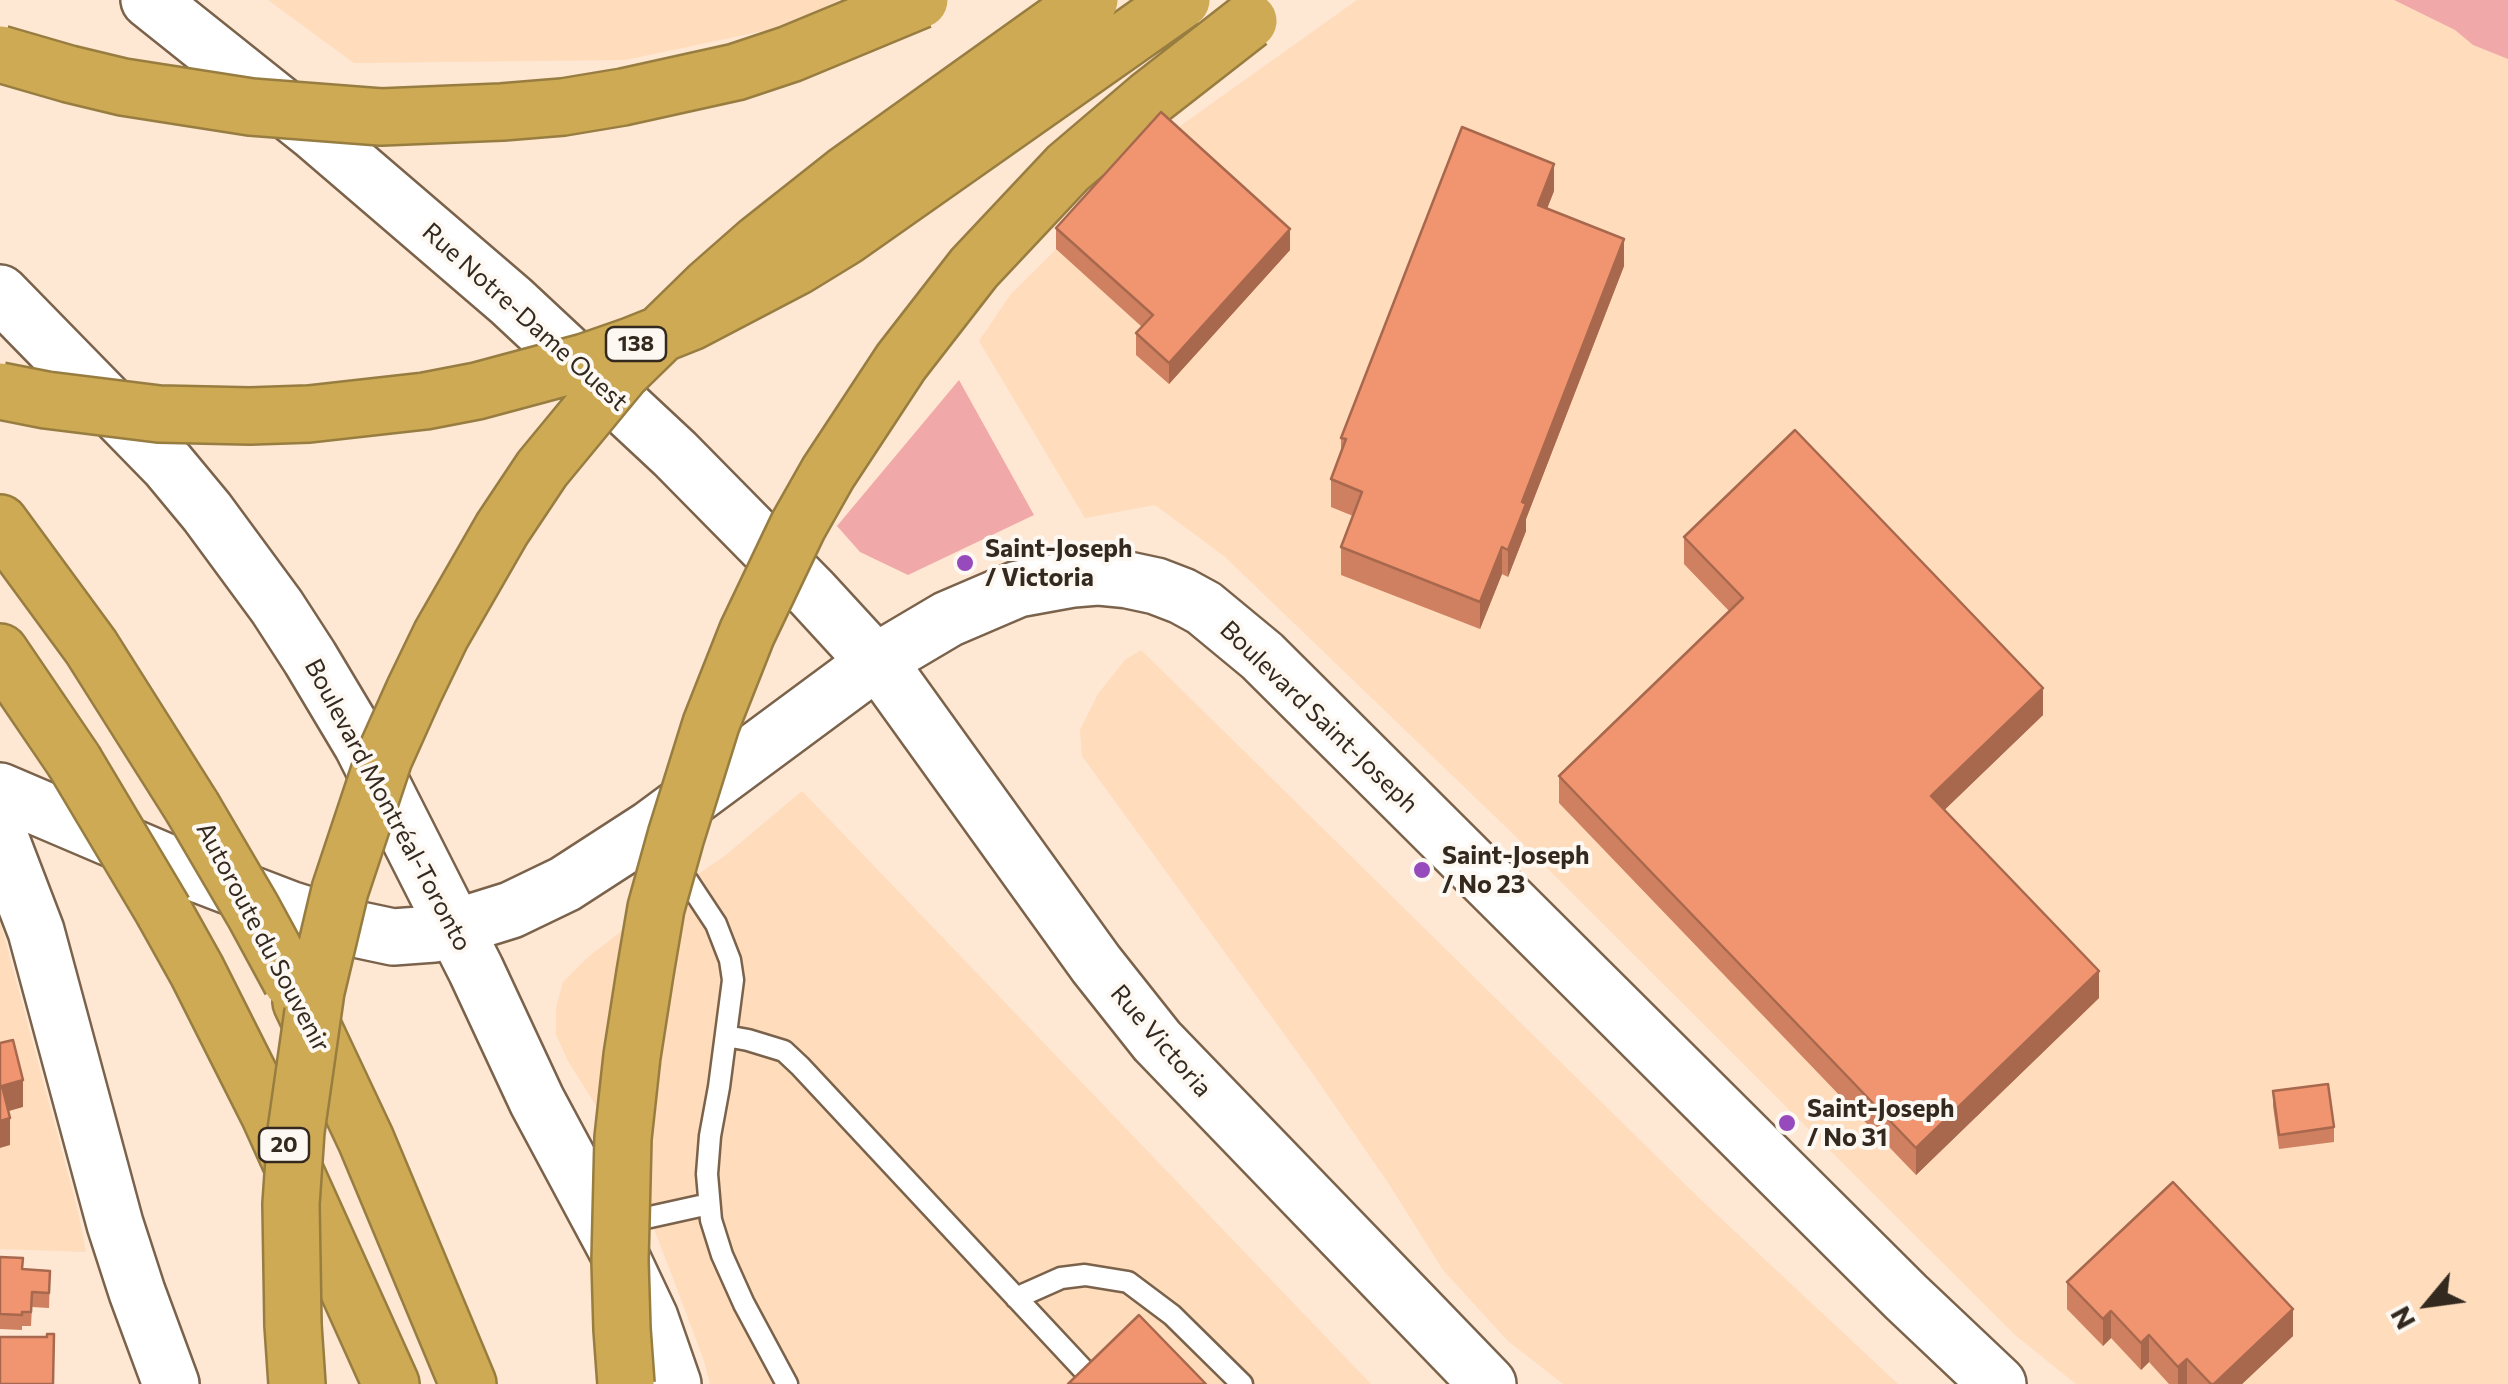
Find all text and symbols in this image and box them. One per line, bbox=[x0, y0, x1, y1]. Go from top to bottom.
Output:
street label: Rue Notre-Dame Ouest bbox=[416, 217, 634, 417]
road number: 138 bbox=[606, 327, 666, 361]
place label: Saint-Joseph / Victoria bbox=[985, 534, 1133, 593]
marker: Saint-Joseph / Victoria bbox=[954, 552, 976, 574]
street label: Boulevard Saint-Joseph bbox=[1214, 615, 1424, 819]
street label: Boulevard Montréal-Toronto bbox=[298, 654, 478, 956]
street label: Autoroute du Souvenir bbox=[190, 817, 336, 1057]
place label: Saint-Joseph / No 23 bbox=[1442, 841, 1590, 900]
marker: Saint-Joseph / No 23 bbox=[1411, 859, 1433, 881]
street label: Rue Victoria bbox=[1104, 979, 1218, 1103]
place label: Saint-Joseph / No 31 bbox=[1807, 1094, 1955, 1153]
marker: Saint-Joseph / No 31 bbox=[1776, 1112, 1798, 1134]
road number: 20 bbox=[259, 1128, 309, 1162]
north arrow bbox=[2378, 1254, 2478, 1354]
text: N bbox=[2382, 1301, 2422, 1336]

